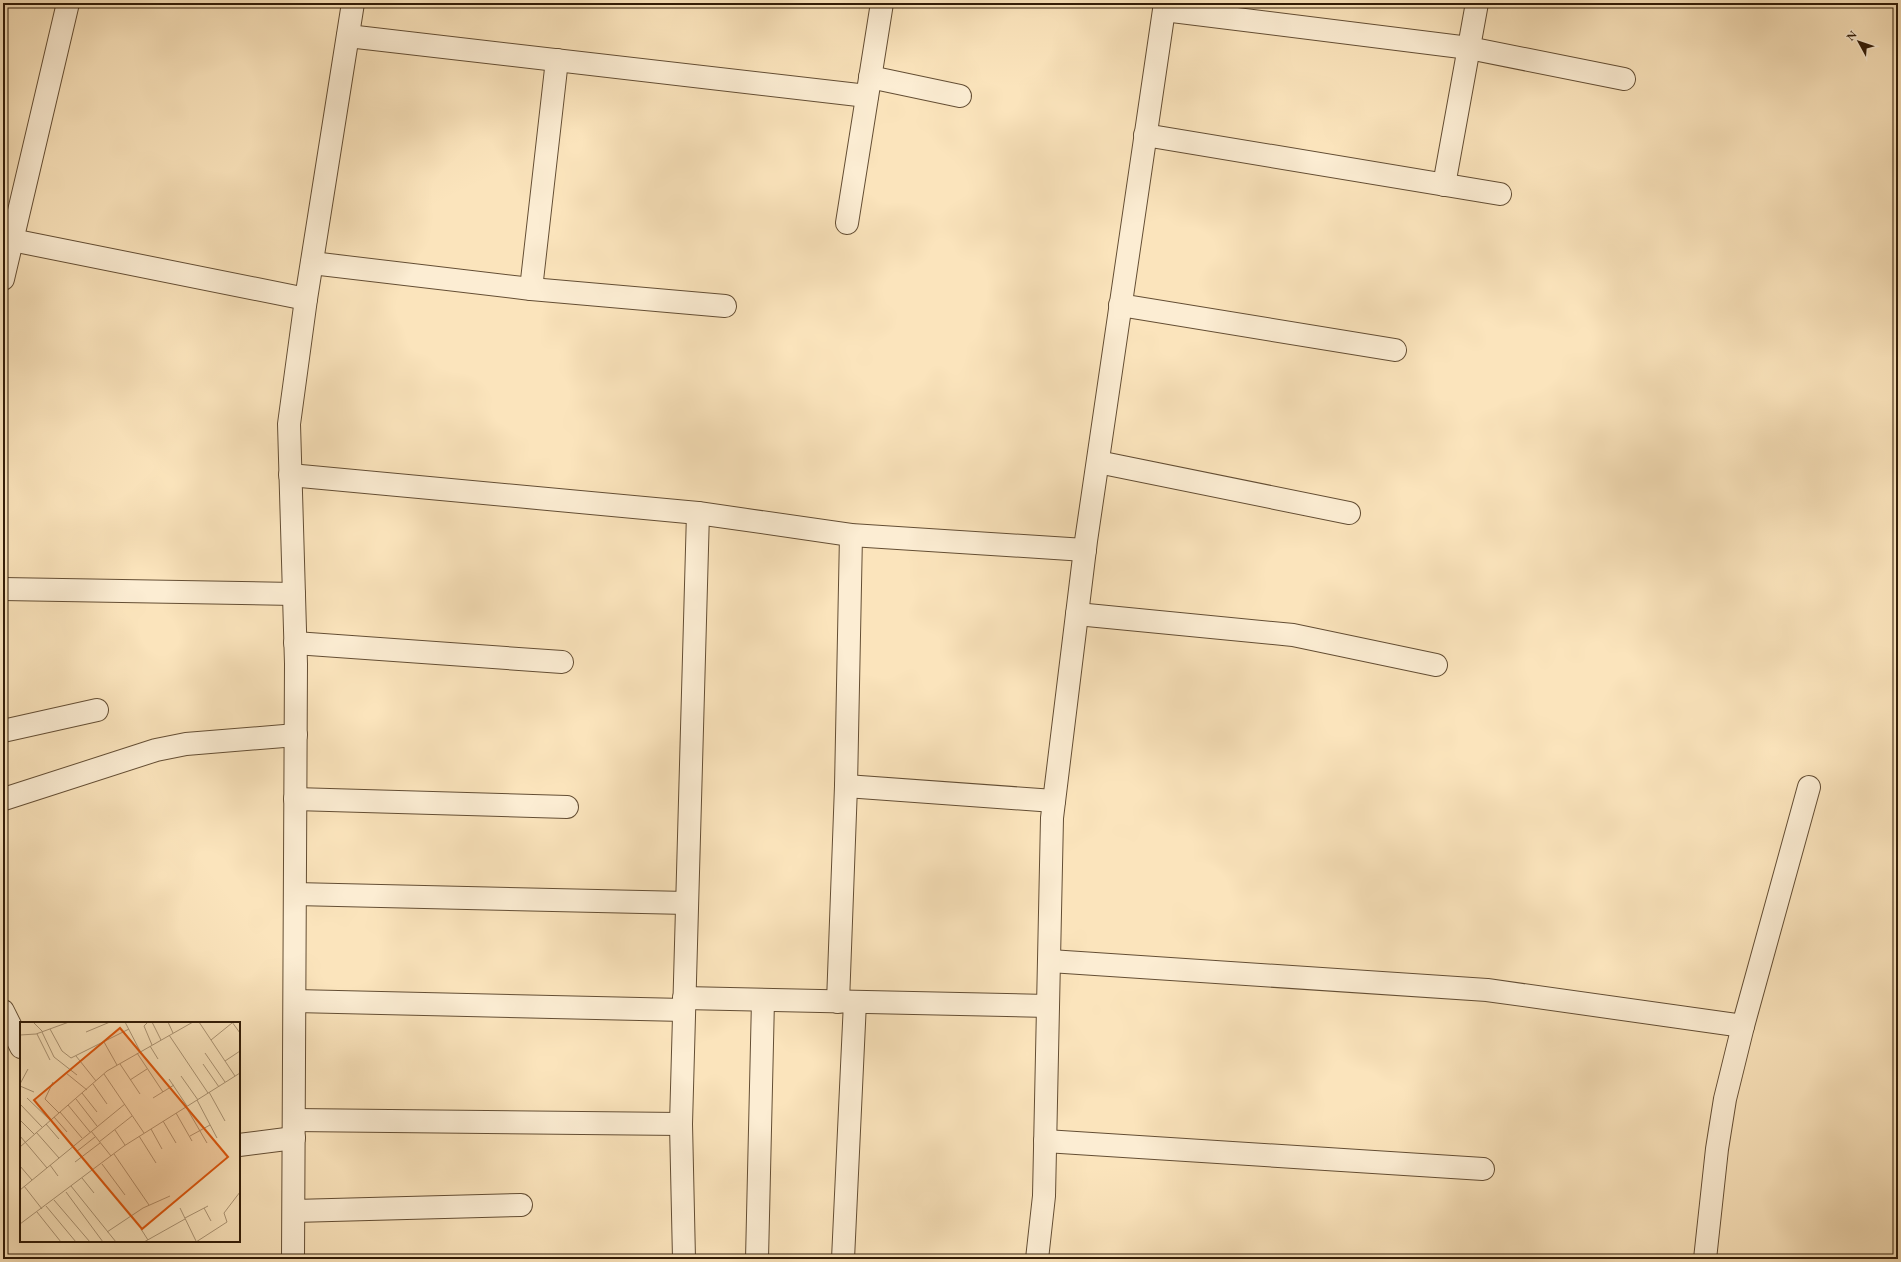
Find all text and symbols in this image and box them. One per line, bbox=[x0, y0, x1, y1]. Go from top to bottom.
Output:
north arrow bbox=[1839, 22, 1879, 62]
text: N bbox=[1843, 28, 1860, 43]
inset map bbox=[20, 1022, 240, 1242]

